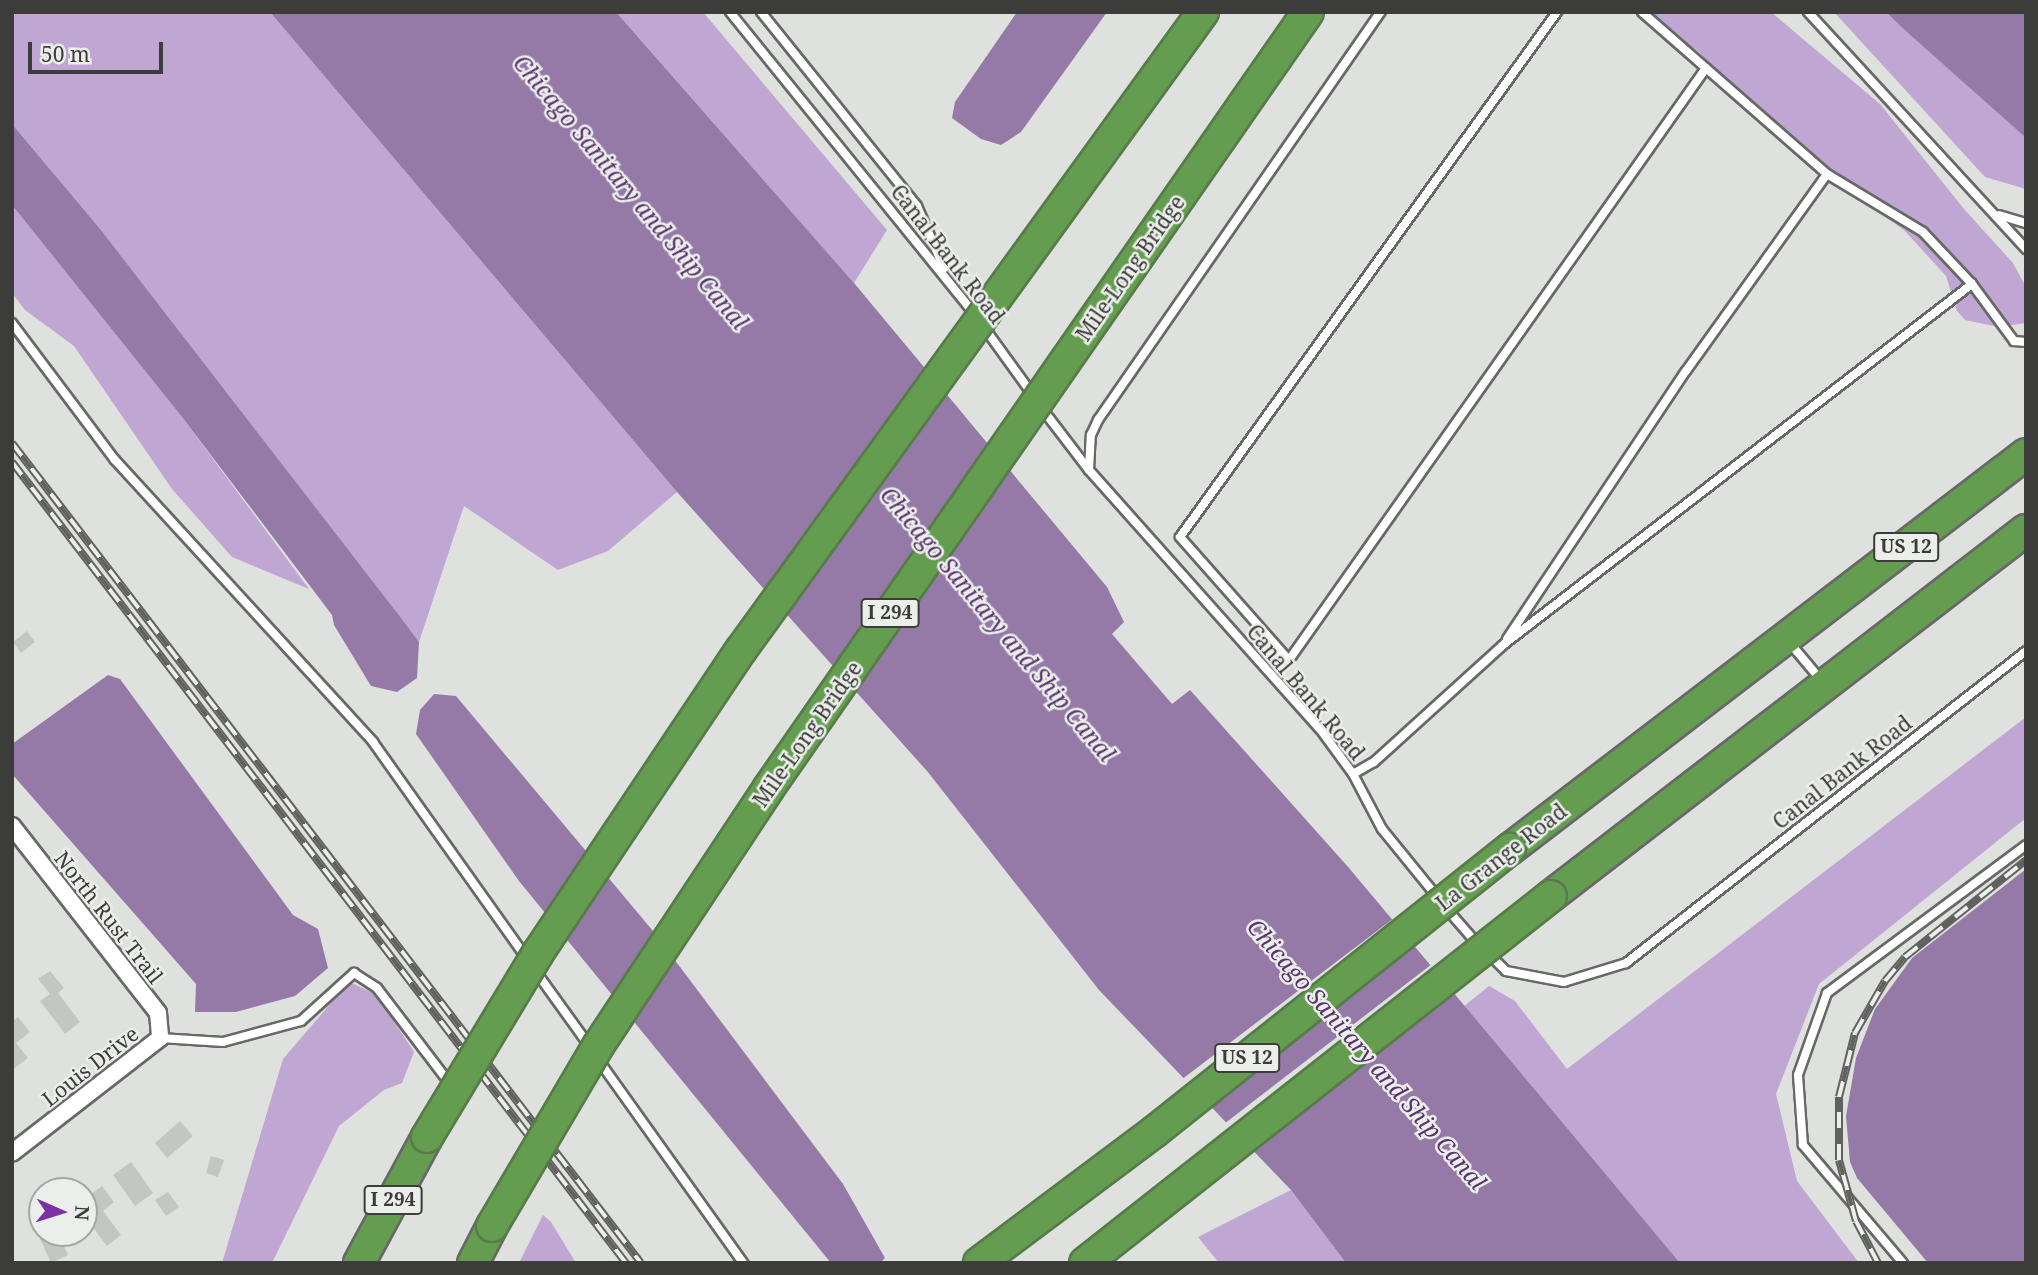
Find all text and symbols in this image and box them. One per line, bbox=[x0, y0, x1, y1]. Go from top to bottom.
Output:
scale bar bbox=[32, 28, 166, 72]
text: 50 m bbox=[41, 40, 90, 68]
water label: Chicago Sanitary and Ship Canal bbox=[508, 49, 754, 335]
street label: Canal Bank Road bbox=[886, 179, 1010, 329]
street label: Mile-Long Bridge bbox=[1070, 190, 1190, 346]
water label: Chicago Sanitary and Ship Canal bbox=[875, 481, 1121, 767]
road number: US 12 bbox=[1873, 532, 1939, 562]
road number: I 294 bbox=[860, 598, 920, 628]
street label: Canal Bank Road bbox=[1242, 619, 1370, 765]
street label: Mile-Long Bridge bbox=[747, 656, 867, 812]
street label: Canal Bank Road bbox=[1767, 710, 1917, 834]
street label: La Grange Road bbox=[1431, 798, 1571, 916]
street label: North Rust Trail bbox=[49, 846, 169, 988]
water label: Chicago Sanitary and Ship Canal bbox=[1242, 913, 1492, 1195]
street label: Louis Drive bbox=[37, 1021, 143, 1111]
road number: US 12 bbox=[1214, 1042, 1280, 1074]
north arrow bbox=[28, 1177, 98, 1247]
road number: I 294 bbox=[363, 1184, 423, 1216]
text: N bbox=[69, 1205, 95, 1221]

